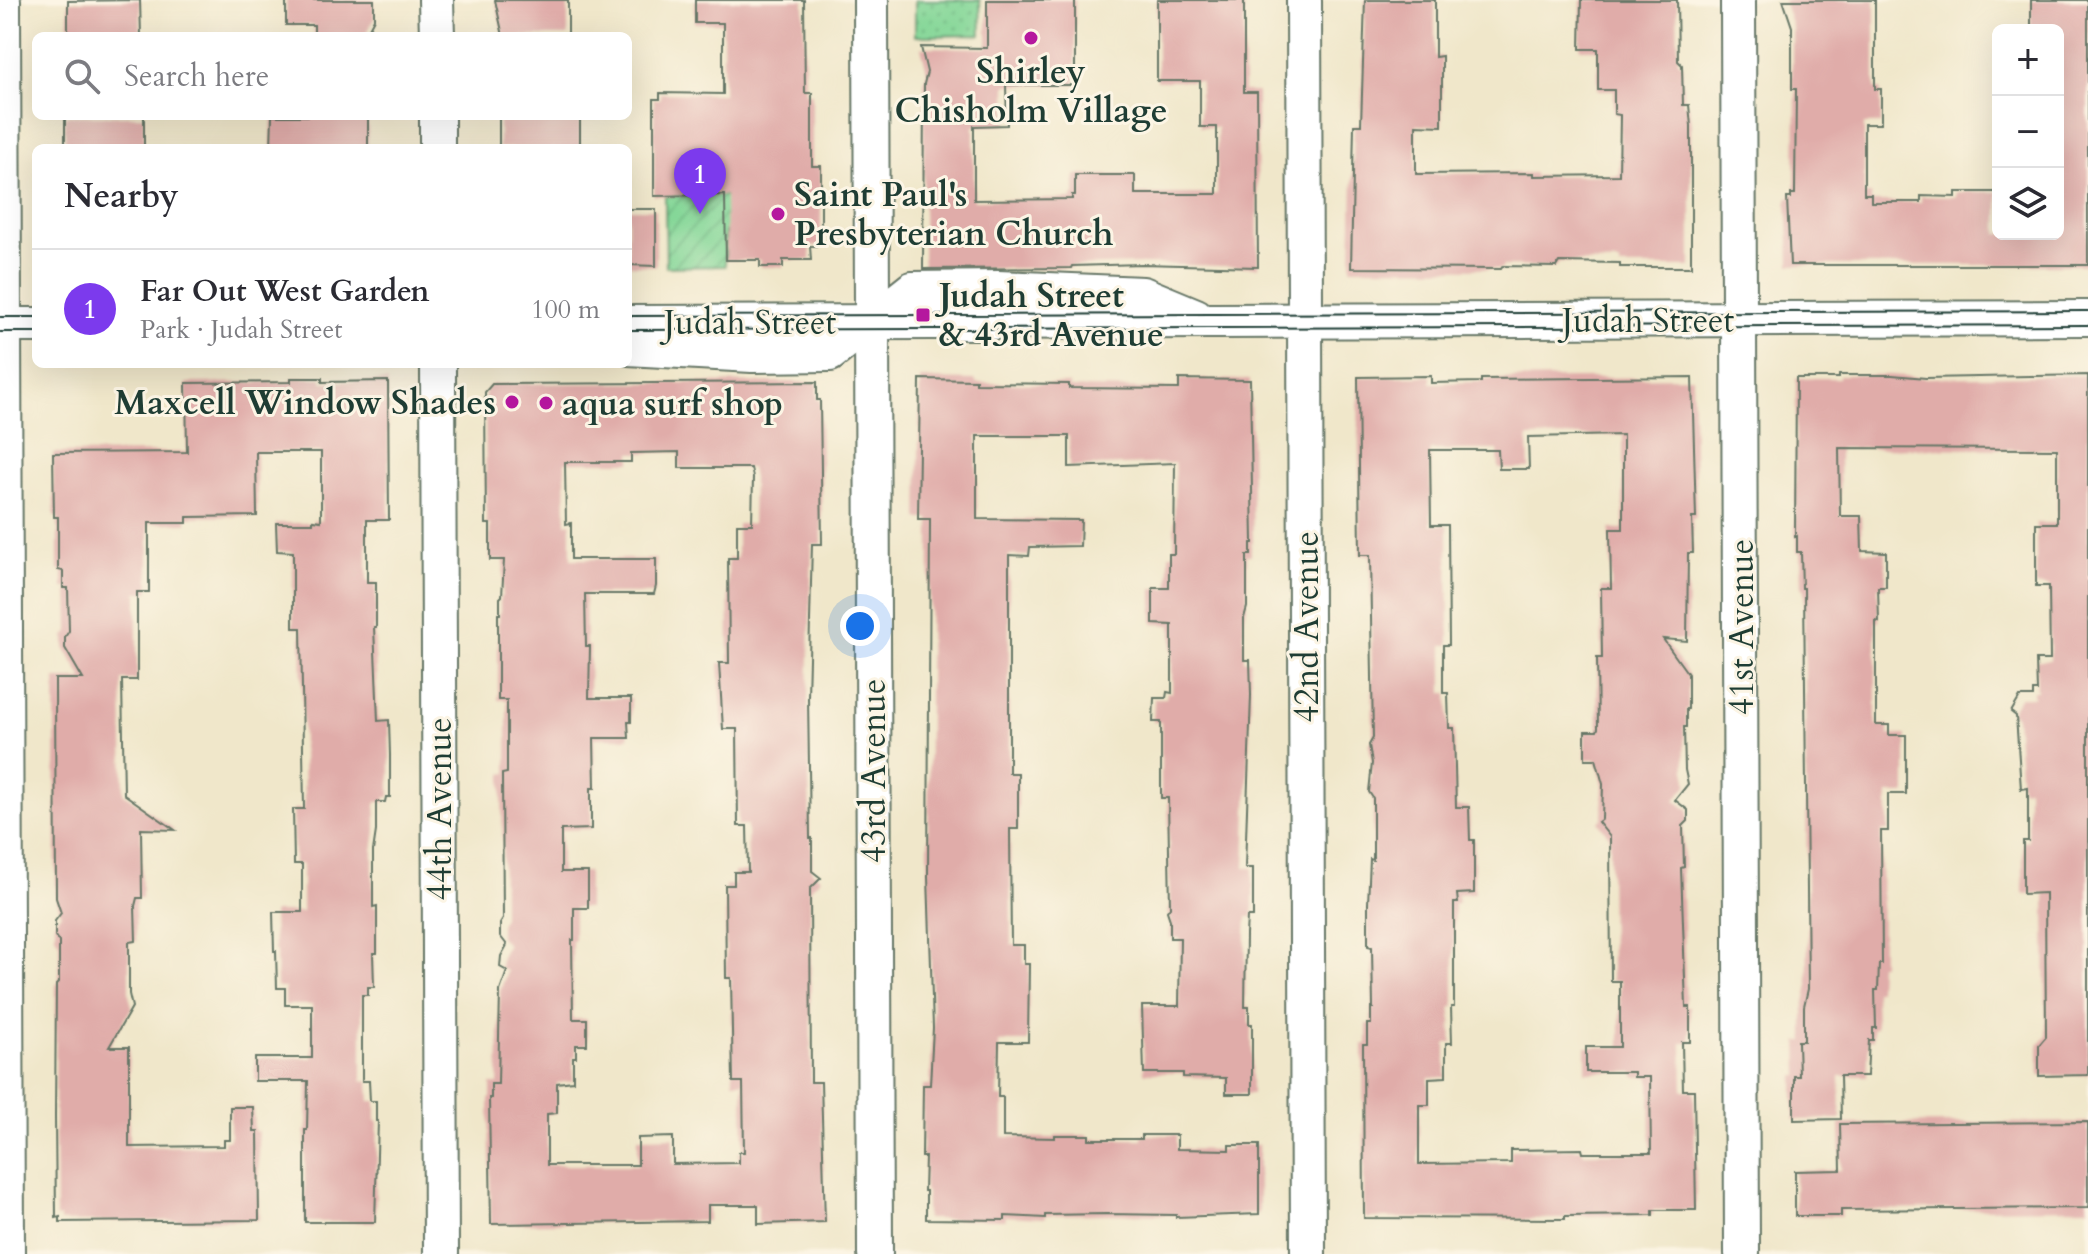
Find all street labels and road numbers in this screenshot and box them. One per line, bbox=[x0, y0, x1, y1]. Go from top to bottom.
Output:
street label: Judah Street bbox=[1557, 298, 1735, 344]
street label: Judah Street bbox=[659, 300, 837, 346]
street label: 42nd Avenue bbox=[1284, 531, 1330, 723]
street label: 41st Avenue bbox=[1719, 539, 1765, 715]
street label: 43rd Avenue bbox=[851, 679, 897, 863]
street label: 44th Avenue bbox=[417, 717, 463, 901]

